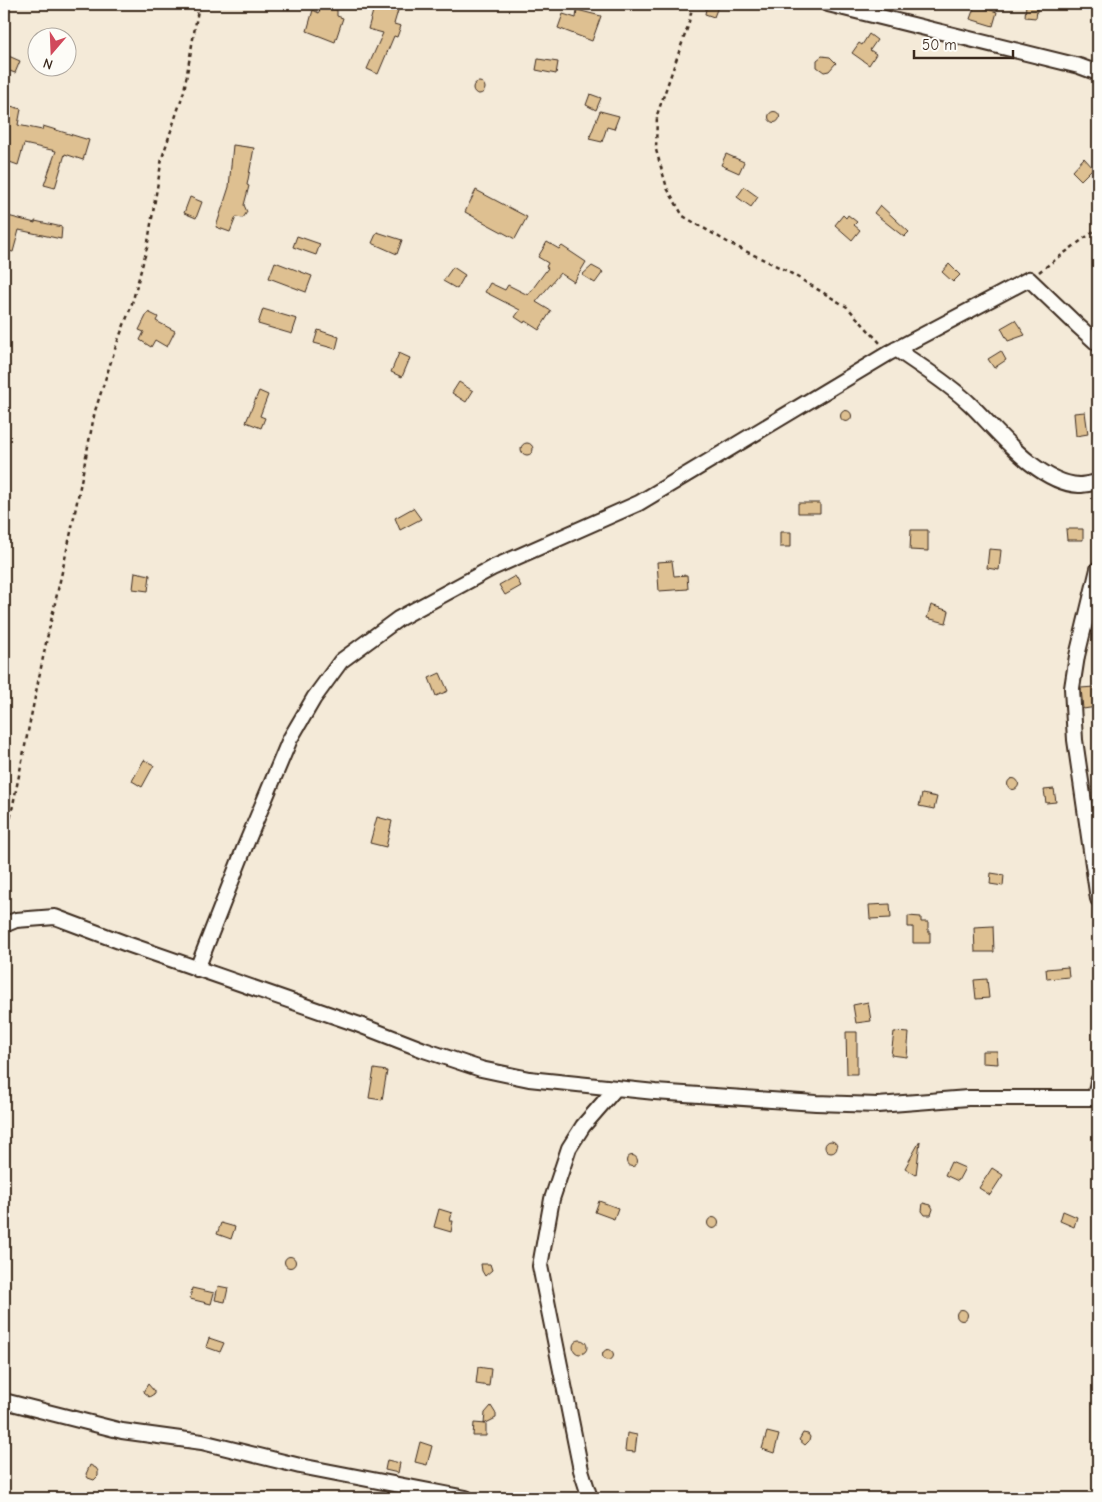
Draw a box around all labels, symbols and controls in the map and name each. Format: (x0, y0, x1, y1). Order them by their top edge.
north arrow (28, 28, 78, 78)
scale bar (914, 28, 1013, 60)
text: 50 m (922, 36, 957, 54)
text: N (41, 54, 55, 73)

